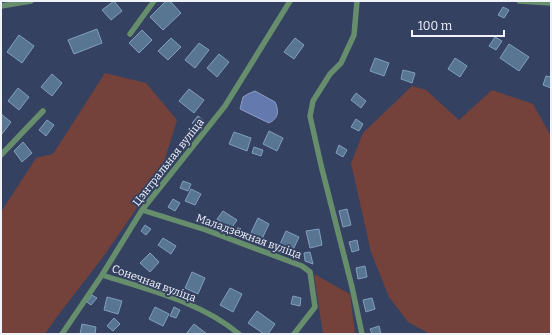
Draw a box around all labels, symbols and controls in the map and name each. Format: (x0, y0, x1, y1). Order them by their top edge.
scale bar (412, 12, 504, 38)
text: 100 m (418, 19, 453, 33)
street label: Цэнтральная вуліца (130, 116, 207, 209)
street label: Маладзёжная вуліца (194, 211, 303, 262)
street label: Сонечная вуліца (110, 262, 198, 305)

